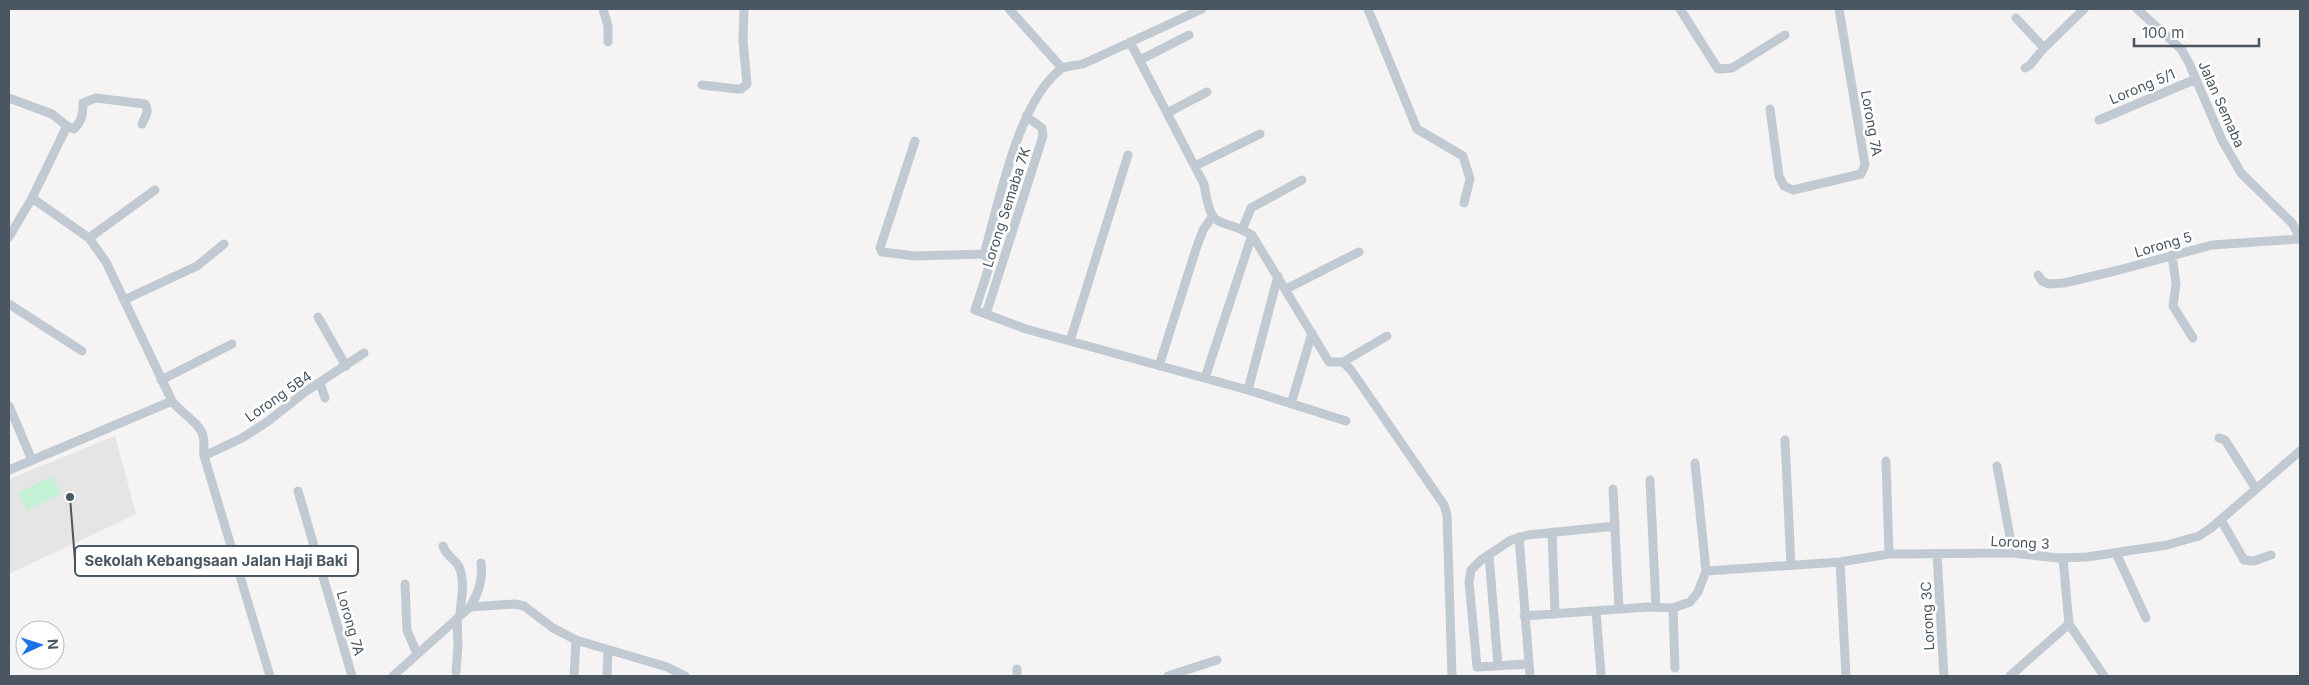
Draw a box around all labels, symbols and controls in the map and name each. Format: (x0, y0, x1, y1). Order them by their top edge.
scale bar (2134, 15, 2259, 47)
text: 100 m (2142, 23, 2184, 42)
street label: Jalan Semaba (2195, 58, 2249, 150)
street label: Lorong 5/1 (2107, 65, 2177, 107)
street label: Lorong 7A (1858, 89, 1886, 158)
street label: Lorong Semaba 7K (979, 144, 1034, 269)
street label: Lorong 5 (2132, 228, 2194, 260)
street label: Lorong 5B4 (241, 367, 315, 425)
street label: Lorong 3 (1990, 532, 2050, 552)
callout: Sekolah Kebangsaan Jalan Haji Baki (75, 546, 358, 576)
text: Sekolah Kebangsaan Jalan Haji Baki (84, 551, 348, 570)
street label: Lorong 3C (1917, 581, 1937, 651)
street label: Lorong 7A (334, 589, 368, 658)
north arrow (15, 620, 65, 670)
text: N (45, 638, 62, 650)

